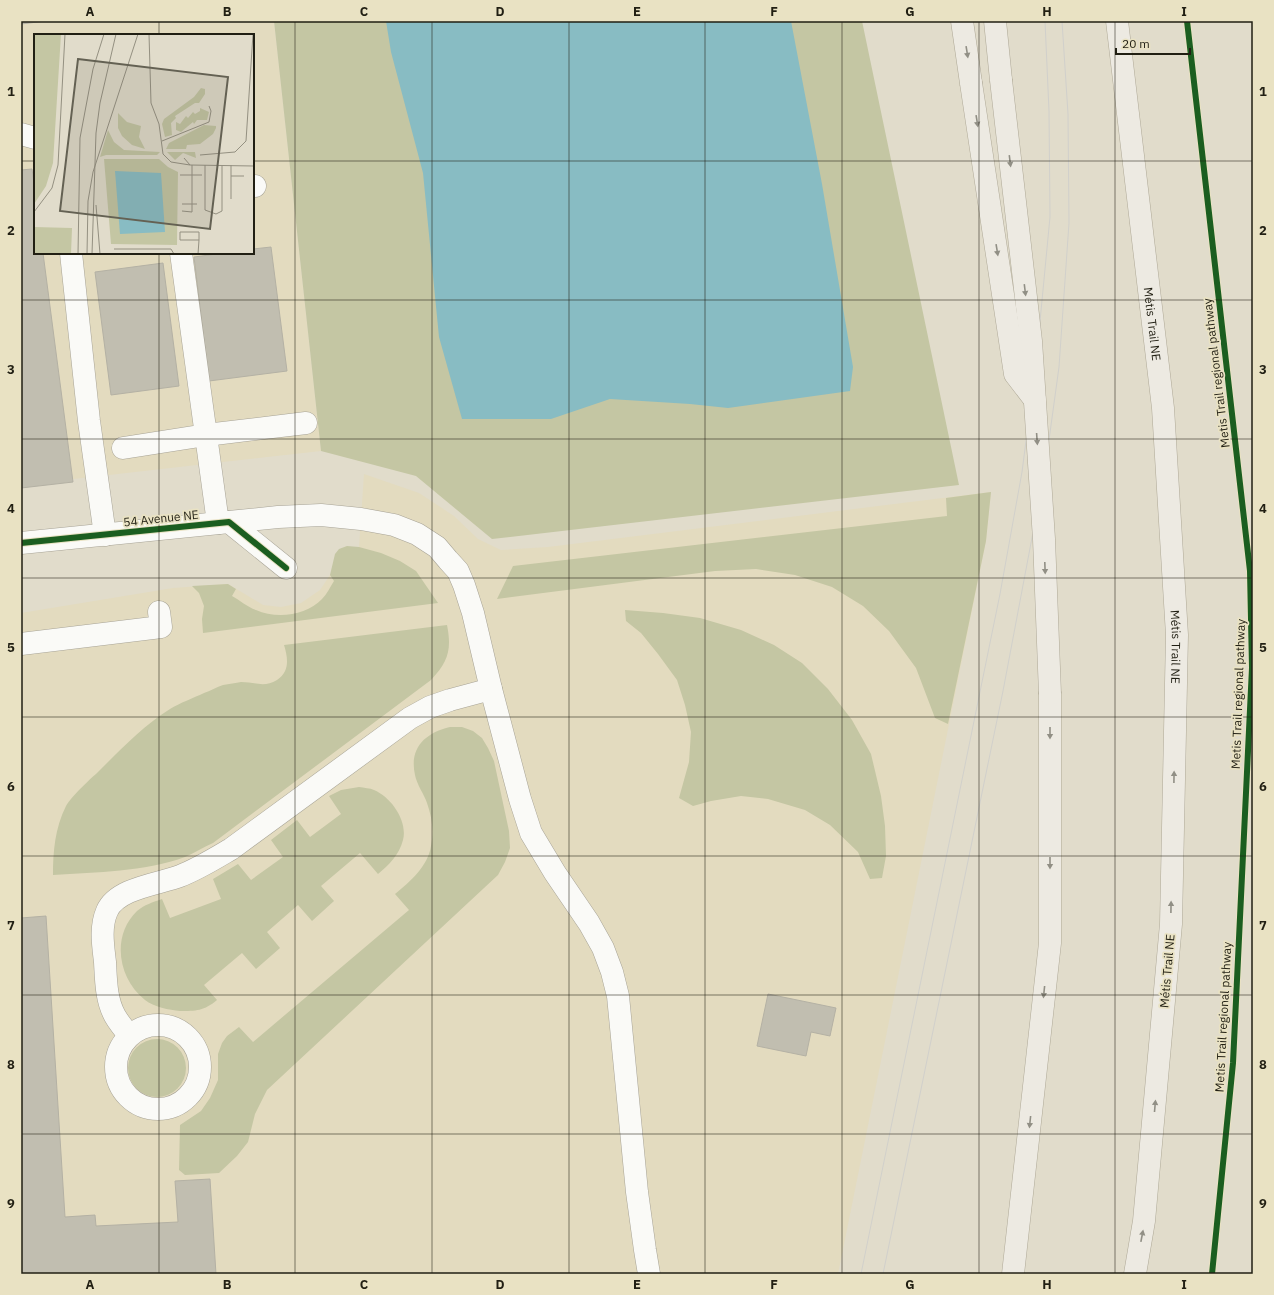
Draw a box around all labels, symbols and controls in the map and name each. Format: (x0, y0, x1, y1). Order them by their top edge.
text: A (86, 3, 95, 20)
text: B (223, 3, 232, 20)
text: C (360, 3, 369, 20)
text: D (495, 3, 505, 20)
text: E (633, 3, 641, 20)
text: F (770, 3, 778, 20)
text: G (905, 3, 915, 20)
text: H (1042, 3, 1052, 20)
text: I (1181, 3, 1187, 20)
scale bar (1116, 30, 1190, 56)
inset map (34, 34, 254, 254)
text: 20 m (1122, 36, 1150, 51)
one-way arrow (964, 46, 970, 58)
text: 1 (7, 83, 15, 100)
text: 1 (1259, 83, 1267, 100)
one-way arrow (974, 115, 980, 128)
one-way arrow (1007, 154, 1013, 167)
text: 2 (7, 222, 15, 239)
text: 2 (1259, 222, 1267, 239)
one-way arrow (994, 244, 1000, 256)
one-way arrow (1022, 284, 1028, 296)
street label: Métis Trail NE (1141, 286, 1165, 361)
street label: Metis Trail regional pathway (1199, 297, 1233, 449)
text: 3 (7, 361, 15, 378)
text: 3 (1259, 361, 1267, 378)
one-way arrow (1034, 433, 1041, 445)
text: 4 (7, 500, 15, 517)
text: 4 (1259, 500, 1267, 517)
street label: 54 Avenue NE (123, 507, 199, 529)
one-way arrow (1042, 562, 1049, 574)
street label: Métis Trail NE (1168, 609, 1185, 684)
street label: Metis Trail regional pathway (1228, 619, 1248, 769)
text: 5 (7, 639, 15, 656)
text: 5 (1259, 639, 1267, 656)
one-way arrow (1047, 727, 1053, 740)
one-way arrow (1171, 770, 1177, 783)
text: 6 (7, 778, 15, 795)
text: 6 (1259, 778, 1267, 795)
one-way arrow (1047, 857, 1053, 870)
one-way arrow (1168, 900, 1174, 913)
text: 7 (7, 917, 15, 934)
text: 7 (1259, 917, 1267, 934)
street label: Métis Trail NE (1156, 934, 1178, 1008)
street label: Metis Trail regional pathway (1212, 941, 1234, 1093)
one-way arrow (1041, 986, 1047, 998)
text: 8 (7, 1056, 15, 1073)
text: 8 (1259, 1056, 1267, 1073)
one-way arrow (1151, 1100, 1158, 1112)
one-way arrow (1027, 1115, 1033, 1128)
text: 9 (7, 1195, 15, 1212)
text: 9 (1259, 1195, 1267, 1212)
one-way arrow (1139, 1230, 1145, 1242)
text: A (86, 1276, 95, 1293)
text: B (223, 1276, 232, 1293)
text: C (360, 1276, 369, 1293)
text: D (495, 1276, 505, 1293)
text: E (633, 1276, 641, 1293)
text: F (770, 1276, 778, 1293)
text: G (905, 1276, 915, 1293)
text: H (1042, 1276, 1052, 1293)
text: I (1181, 1276, 1187, 1293)

